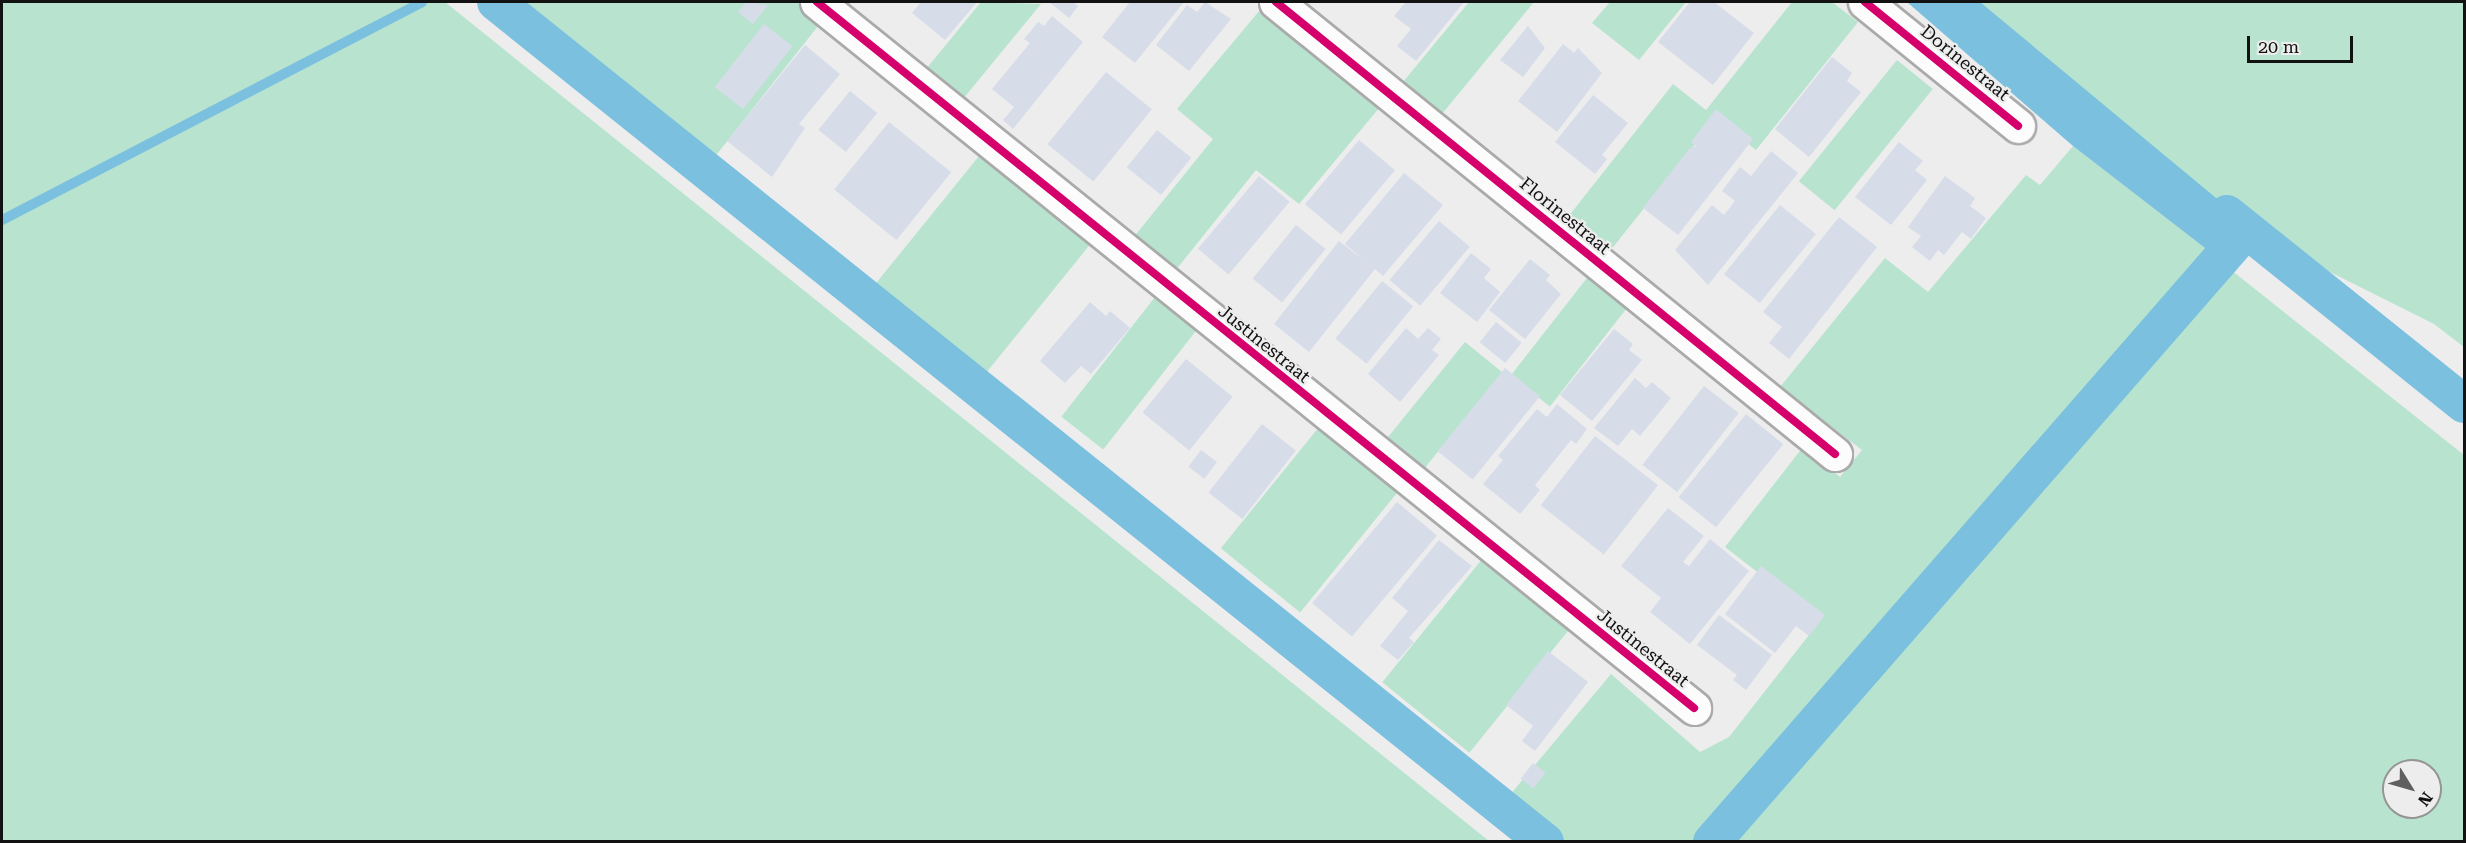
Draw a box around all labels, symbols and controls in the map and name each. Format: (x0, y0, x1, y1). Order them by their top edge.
street label: Dorinestraat (1916, 21, 2014, 105)
scale bar (2250, 24, 2356, 62)
text: 20 m (2258, 36, 2299, 57)
street label: Florinestraat (1515, 173, 1615, 259)
street label: Justinestraat (1214, 300, 1314, 388)
street label: Justinestraat (1593, 604, 1693, 692)
north arrow (2382, 759, 2442, 819)
text: N (2414, 788, 2436, 810)

